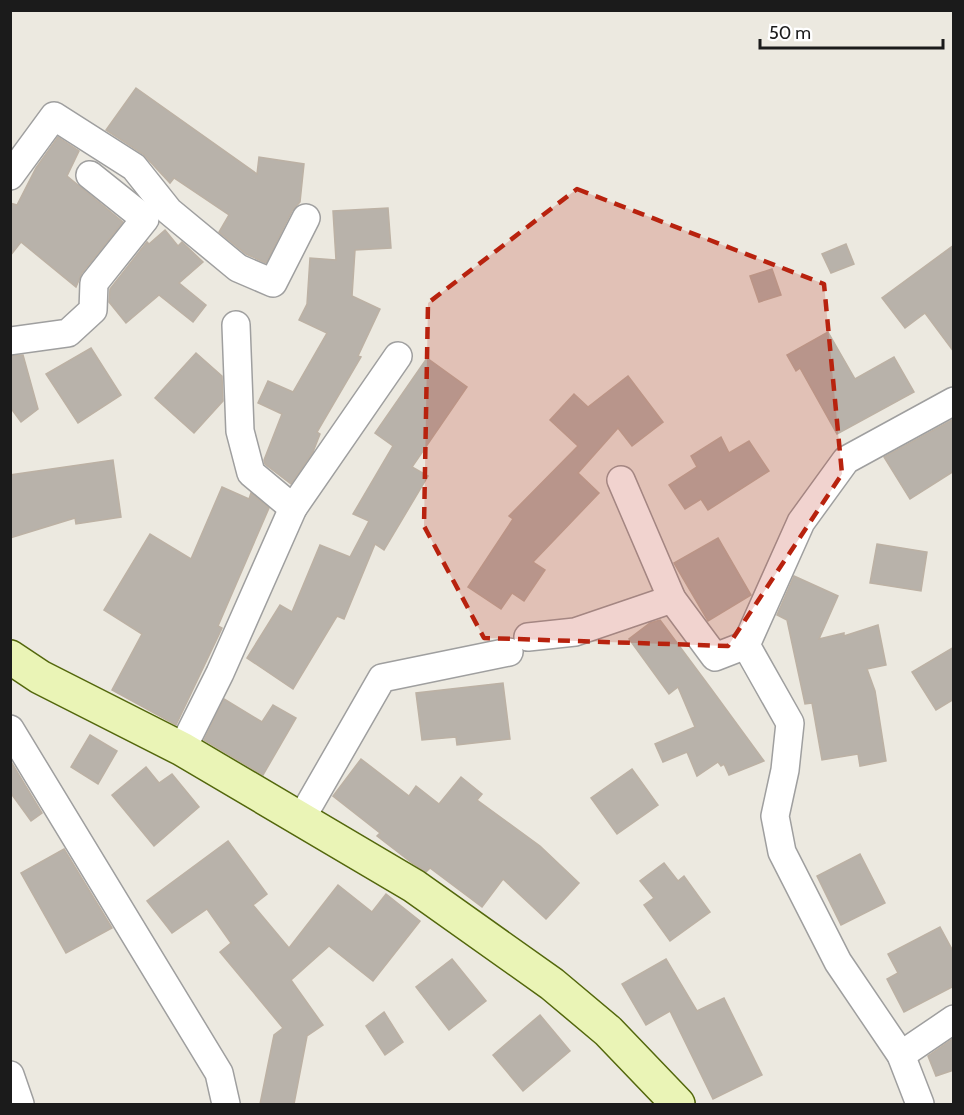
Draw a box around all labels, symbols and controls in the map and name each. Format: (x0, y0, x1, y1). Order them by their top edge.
scale bar (760, 12, 943, 50)
text: 50 m (769, 22, 811, 44)

